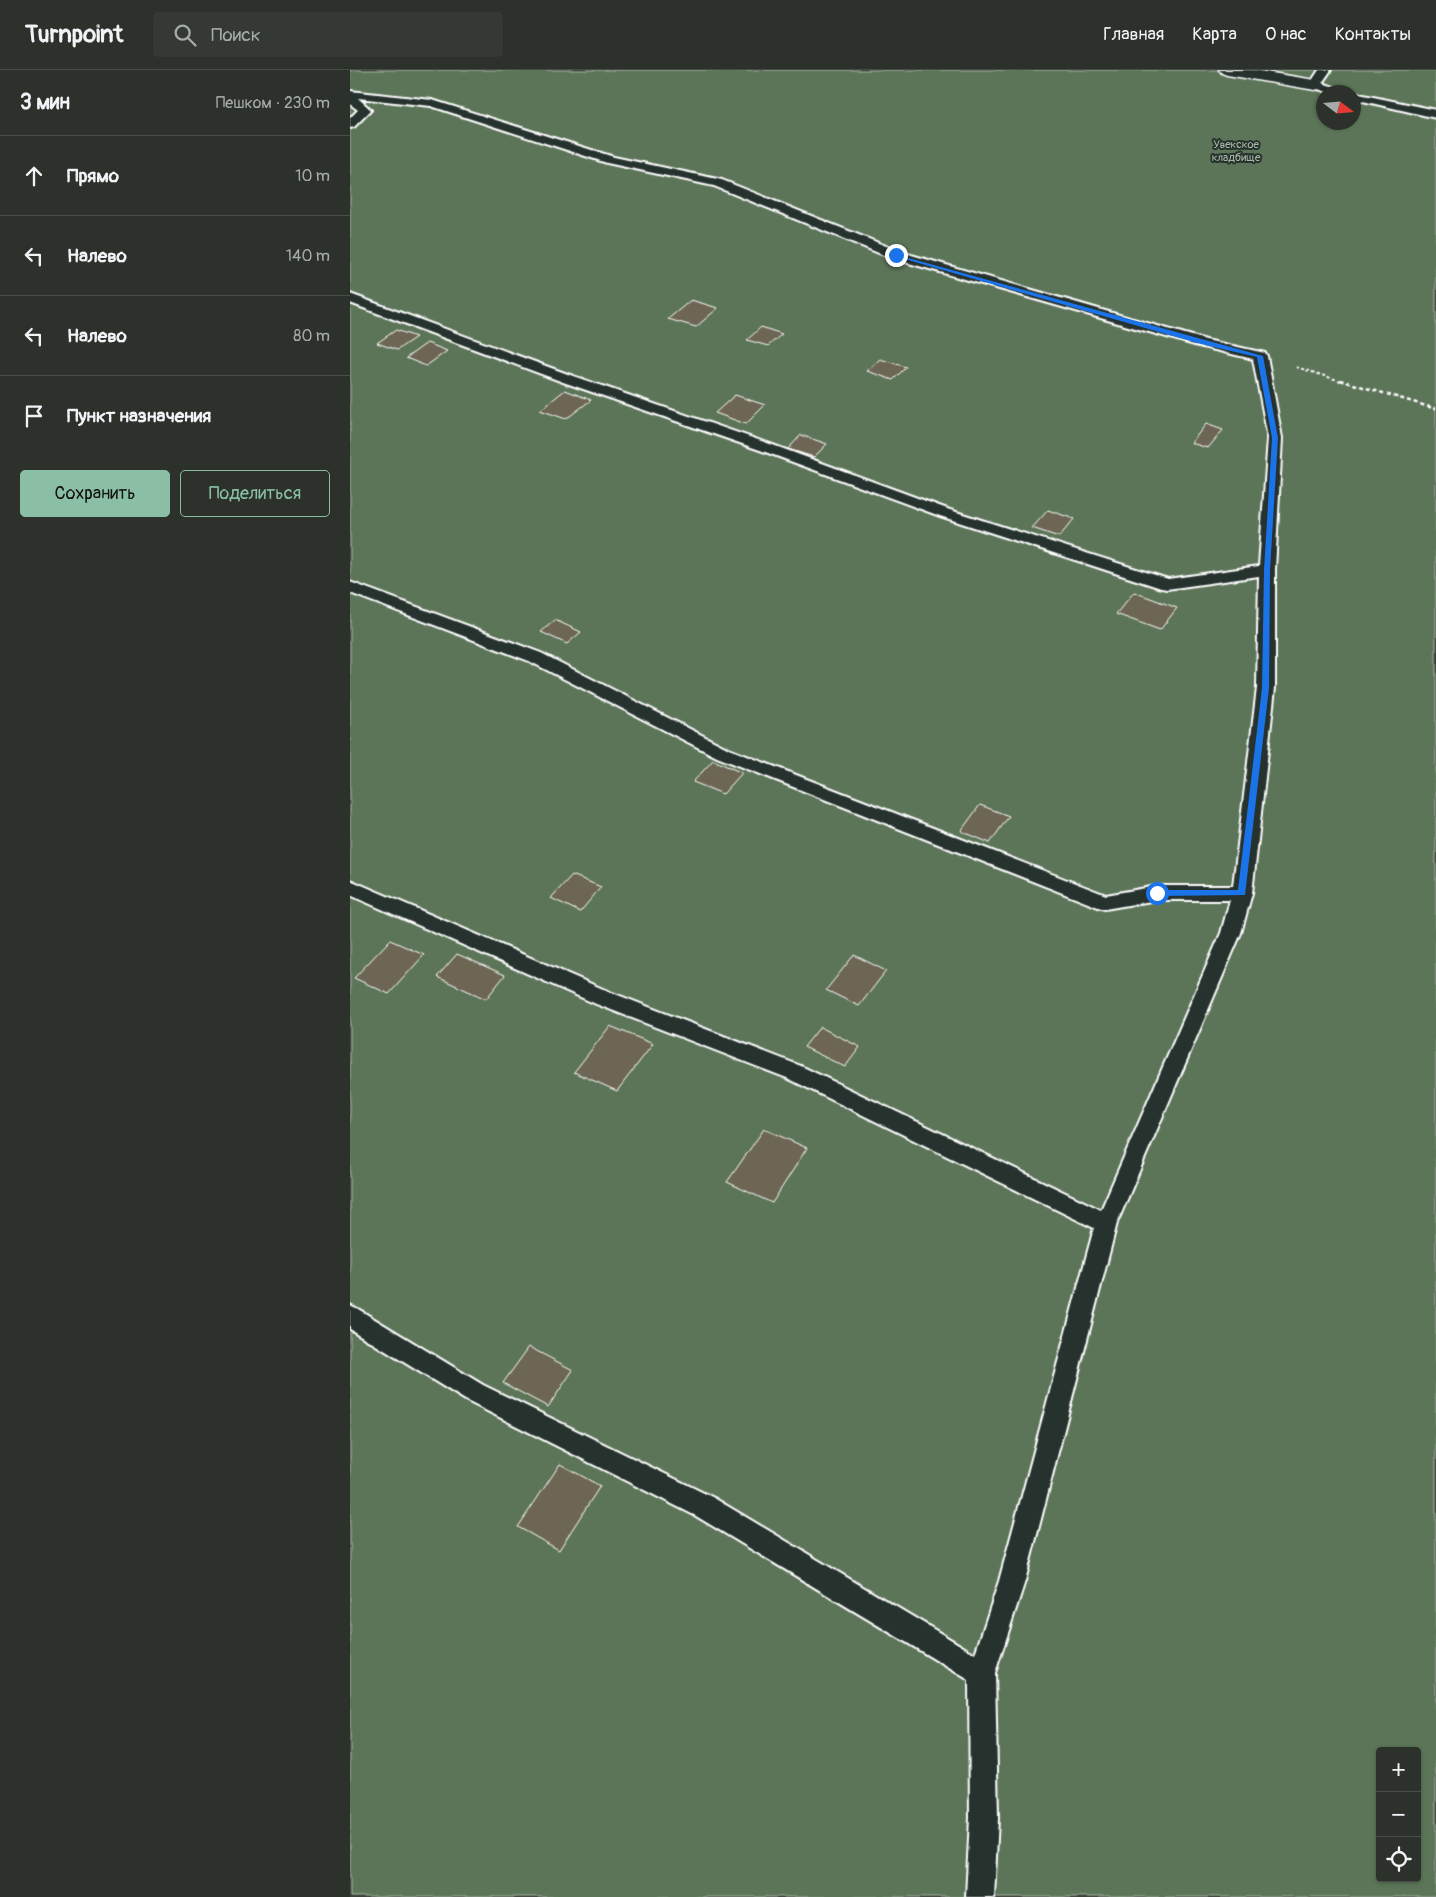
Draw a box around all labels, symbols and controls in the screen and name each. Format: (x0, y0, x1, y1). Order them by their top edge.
search box (153, 12, 503, 57)
text: Turnpoint (25, 20, 123, 49)
icon: search (171, 21, 199, 49)
text: Поиск (211, 23, 261, 47)
text: Главная (1103, 23, 1164, 46)
text: Карта (1192, 23, 1237, 46)
text: О нас (1265, 23, 1307, 46)
text: Контакты (1335, 23, 1411, 46)
north arrow (1316, 85, 1361, 130)
text: 3 мин (20, 89, 70, 116)
text: Пешком · 230 m (216, 93, 330, 113)
park label: Увекское кладбище (1212, 138, 1261, 164)
icon: ahead (20, 162, 48, 190)
text: Прямо (67, 164, 119, 188)
text: 10 m (295, 166, 330, 186)
icon: left (20, 242, 48, 270)
text: Налево (67, 244, 127, 268)
route end (885, 244, 908, 267)
text: 140 m (286, 246, 330, 266)
icon: left (20, 322, 48, 350)
text: Налево (67, 324, 127, 348)
text: 80 m (293, 326, 330, 346)
icon: arrive (20, 402, 48, 430)
text: Пункт назначения (67, 404, 211, 428)
button: Сохранить (20, 470, 170, 517)
button: Поделиться (180, 470, 330, 517)
route start (1146, 882, 1169, 905)
map controls (1376, 1747, 1421, 1882)
button: + (1376, 1747, 1421, 1792)
button: − (1376, 1792, 1421, 1837)
button: locate (1376, 1837, 1421, 1882)

